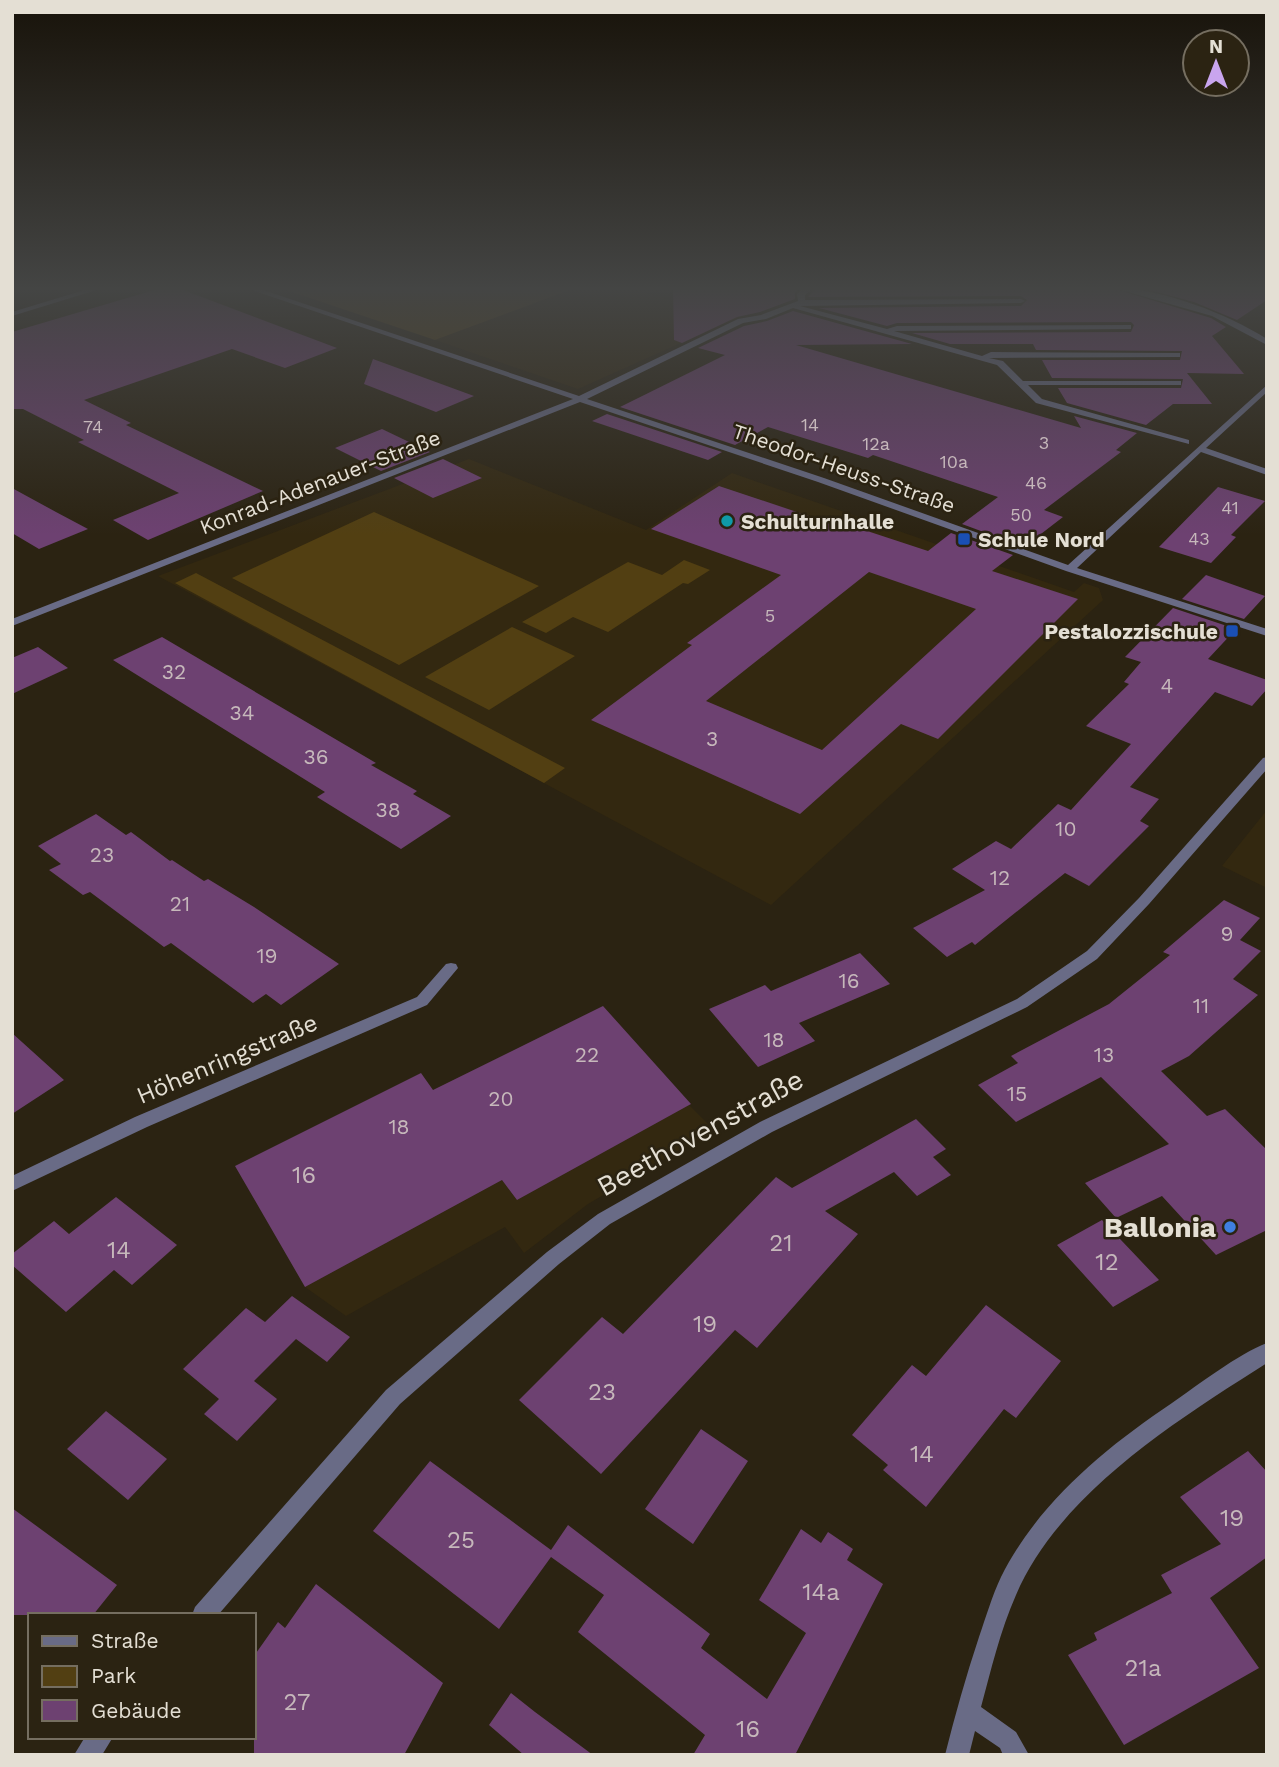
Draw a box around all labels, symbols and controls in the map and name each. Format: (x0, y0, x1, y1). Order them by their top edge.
north arrow (1181, 28, 1251, 98)
text: N (1209, 35, 1223, 58)
house number: 14 (801, 414, 819, 435)
house number: 74 (83, 416, 103, 437)
street label: Theodor-Heuss-Straße (729, 418, 959, 518)
street label: Konrad-Adenauer-Straße (196, 425, 444, 539)
house number: 3 (1039, 432, 1049, 453)
house number: 12a (862, 433, 890, 454)
house number: 10a (940, 451, 968, 472)
house number: 46 (1025, 472, 1047, 493)
house number: 41 (1221, 497, 1239, 518)
house number: 50 (1010, 504, 1032, 525)
place label: Schulturnhalle (741, 509, 894, 534)
marker: Schulturnhalle (719, 513, 735, 529)
place label: Schule Nord (978, 527, 1105, 552)
house number: 43 (1188, 528, 1210, 549)
marker: Schule Nord (956, 531, 972, 547)
house number: 5 (765, 605, 775, 626)
place label: Pestalozzischule (1044, 619, 1218, 644)
marker: Pestalozzischule (1224, 623, 1240, 639)
house number: 32 (162, 659, 186, 684)
house number: 4 (1161, 673, 1173, 698)
house number: 34 (229, 700, 255, 725)
house number: 3 (706, 726, 718, 751)
house number: 36 (303, 744, 329, 769)
house number: 38 (375, 797, 401, 822)
house number: 10 (1055, 816, 1077, 841)
house number: 23 (90, 842, 114, 867)
house number: 12 (990, 865, 1010, 890)
house number: 21 (170, 891, 190, 916)
house number: 9 (1221, 921, 1233, 946)
house number: 19 (256, 943, 278, 968)
house number: 16 (839, 968, 859, 993)
house number: 11 (1193, 993, 1209, 1018)
street label: Höhenringstraße (132, 1008, 322, 1110)
house number: 18 (763, 1027, 785, 1052)
house number: 22 (575, 1042, 599, 1067)
house number: 13 (1094, 1042, 1114, 1067)
street label: Beethovenstraße (591, 1063, 809, 1203)
house number: 15 (1007, 1081, 1027, 1106)
house number: 20 (488, 1086, 514, 1111)
house number: 18 (388, 1114, 410, 1139)
house number: 16 (292, 1161, 316, 1189)
place label: Ballonia (1104, 1211, 1217, 1244)
marker: Ballonia (1222, 1219, 1238, 1235)
house number: 21 (769, 1229, 793, 1257)
house number: 14 (107, 1236, 131, 1264)
house number: 12 (1095, 1248, 1119, 1276)
house number: 19 (693, 1310, 717, 1338)
house number: 23 (588, 1378, 616, 1406)
house number: 14 (910, 1440, 934, 1468)
house number: 19 (1220, 1504, 1244, 1532)
house number: 25 (447, 1526, 475, 1554)
house number: 14a (802, 1578, 840, 1606)
legend (28, 1613, 256, 1739)
text: Straße (91, 1628, 159, 1653)
house number: 21a (1125, 1654, 1161, 1682)
text: Park (91, 1663, 136, 1688)
house number: 27 (284, 1688, 310, 1716)
text: Gebäude (91, 1698, 182, 1723)
house number: 16 (736, 1715, 760, 1743)

